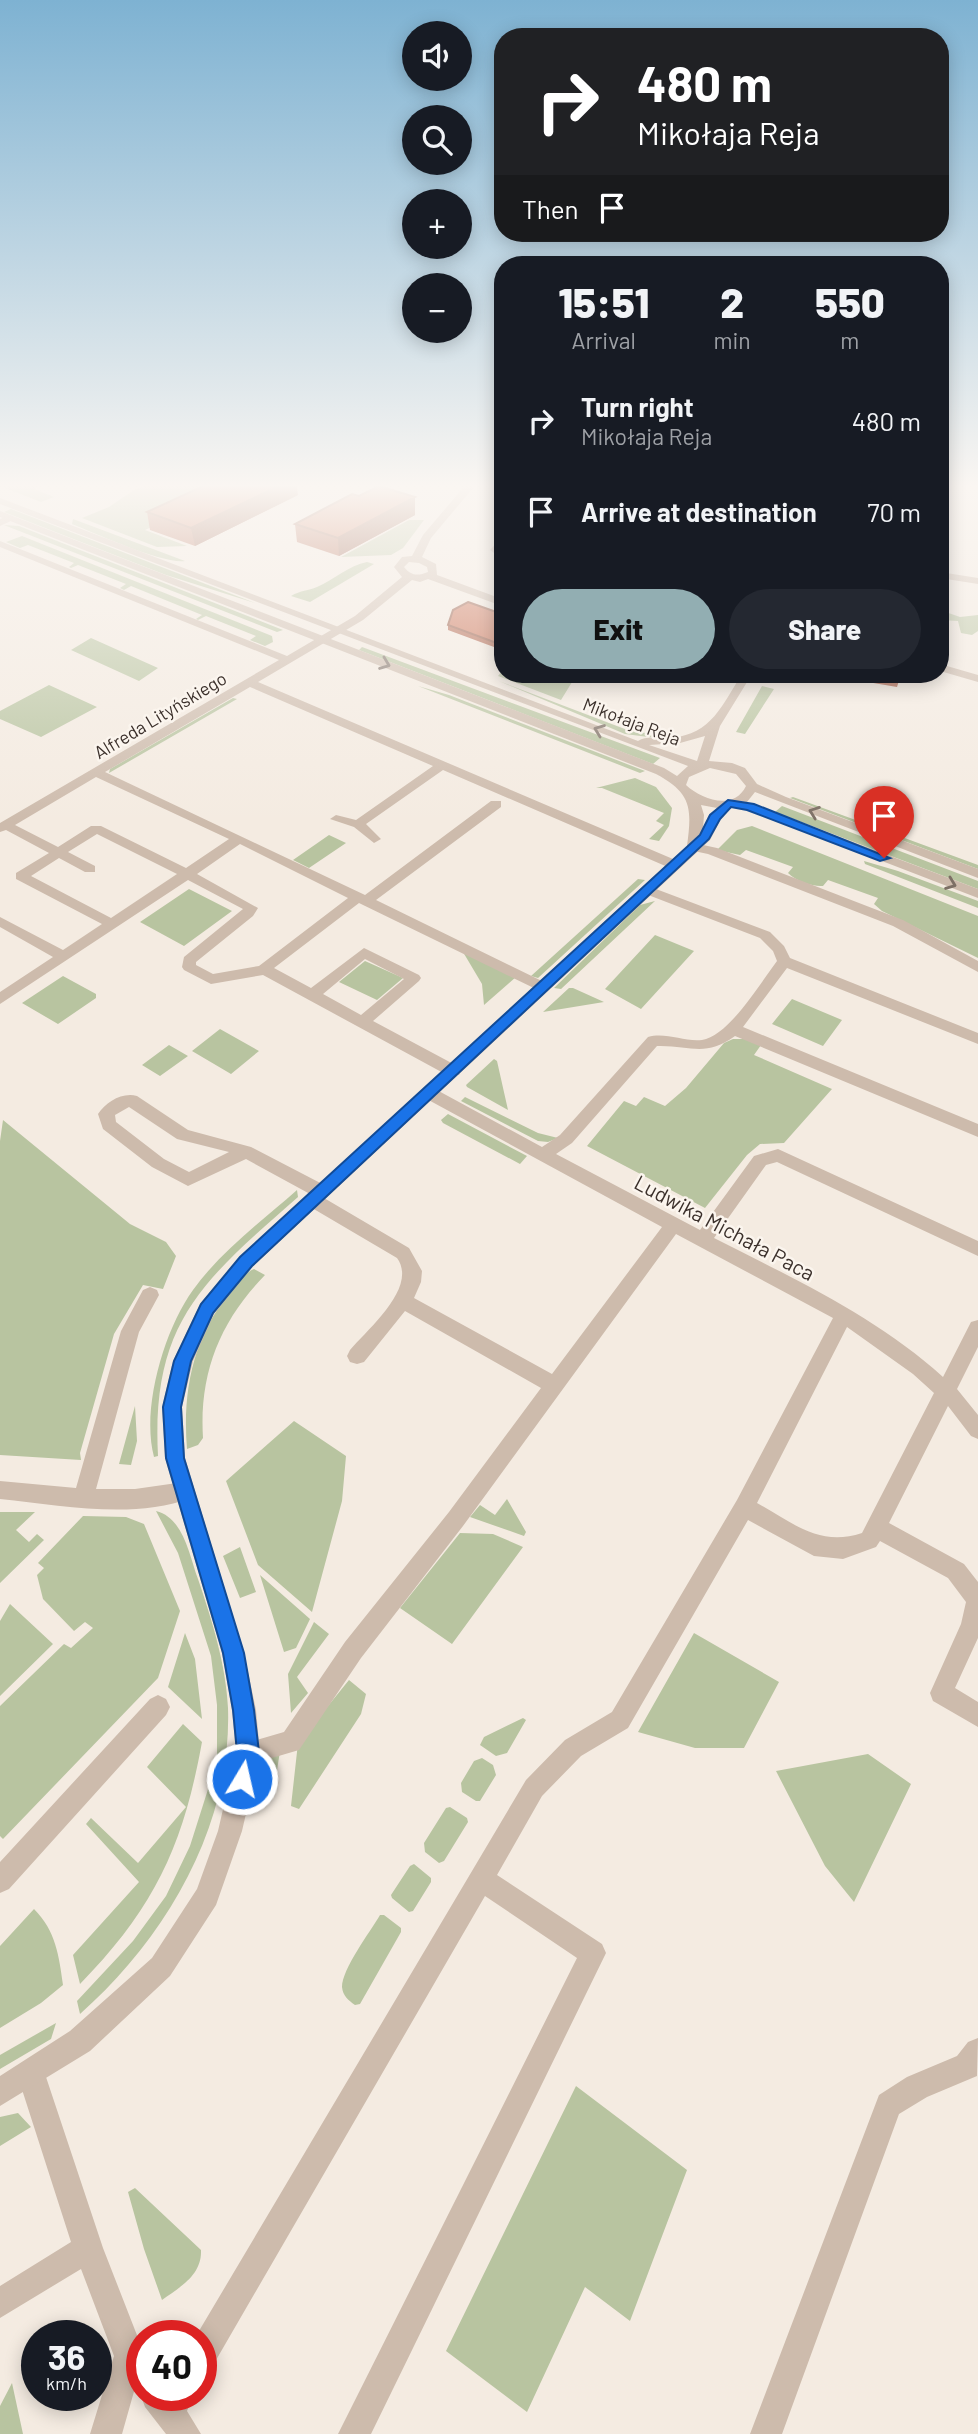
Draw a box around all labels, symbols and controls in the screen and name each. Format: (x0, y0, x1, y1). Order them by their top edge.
map controls (402, 21, 472, 343)
button: sound (402, 21, 472, 91)
text: 480 m (637, 53, 772, 112)
icon: right (522, 56, 613, 147)
button: search (402, 105, 472, 175)
text: Mikołaja Reja (637, 113, 820, 151)
button: + (402, 189, 472, 259)
icon: arrive (593, 189, 631, 227)
text: Then (522, 193, 579, 224)
button: − (402, 273, 472, 343)
text: 15:51 (558, 276, 649, 326)
text: 2 (720, 276, 744, 326)
text: 550 (815, 276, 885, 326)
text: Arrival (572, 326, 636, 354)
text: min (713, 326, 751, 354)
text: m (840, 326, 859, 354)
text: Turn right (581, 391, 694, 422)
icon: right (522, 402, 560, 440)
text: 480 m (852, 405, 921, 436)
text: Mikołaja Reja (581, 422, 712, 450)
icon: arrive (522, 493, 560, 531)
text: Arrive at destination (581, 496, 817, 527)
text: 70 m (867, 496, 921, 527)
button: Exit (522, 589, 715, 669)
button: Share (729, 589, 921, 669)
one-way arrow (378, 656, 390, 670)
street label: Alfreda Lityńskiego (90, 667, 230, 763)
street label: Mikołaja Reja (580, 692, 684, 750)
one-way arrow (594, 724, 606, 738)
pin (854, 786, 914, 858)
icon: arrive (865, 797, 903, 835)
one-way arrow (808, 807, 820, 821)
one-way arrow (944, 875, 956, 889)
street label: Ludwika Michała Paca (631, 1169, 819, 1285)
position arrow (205, 1742, 279, 1816)
speed limit sign: 40 (126, 2320, 217, 2411)
text: 36 (48, 2335, 85, 2377)
text: km/h (46, 2372, 87, 2394)

